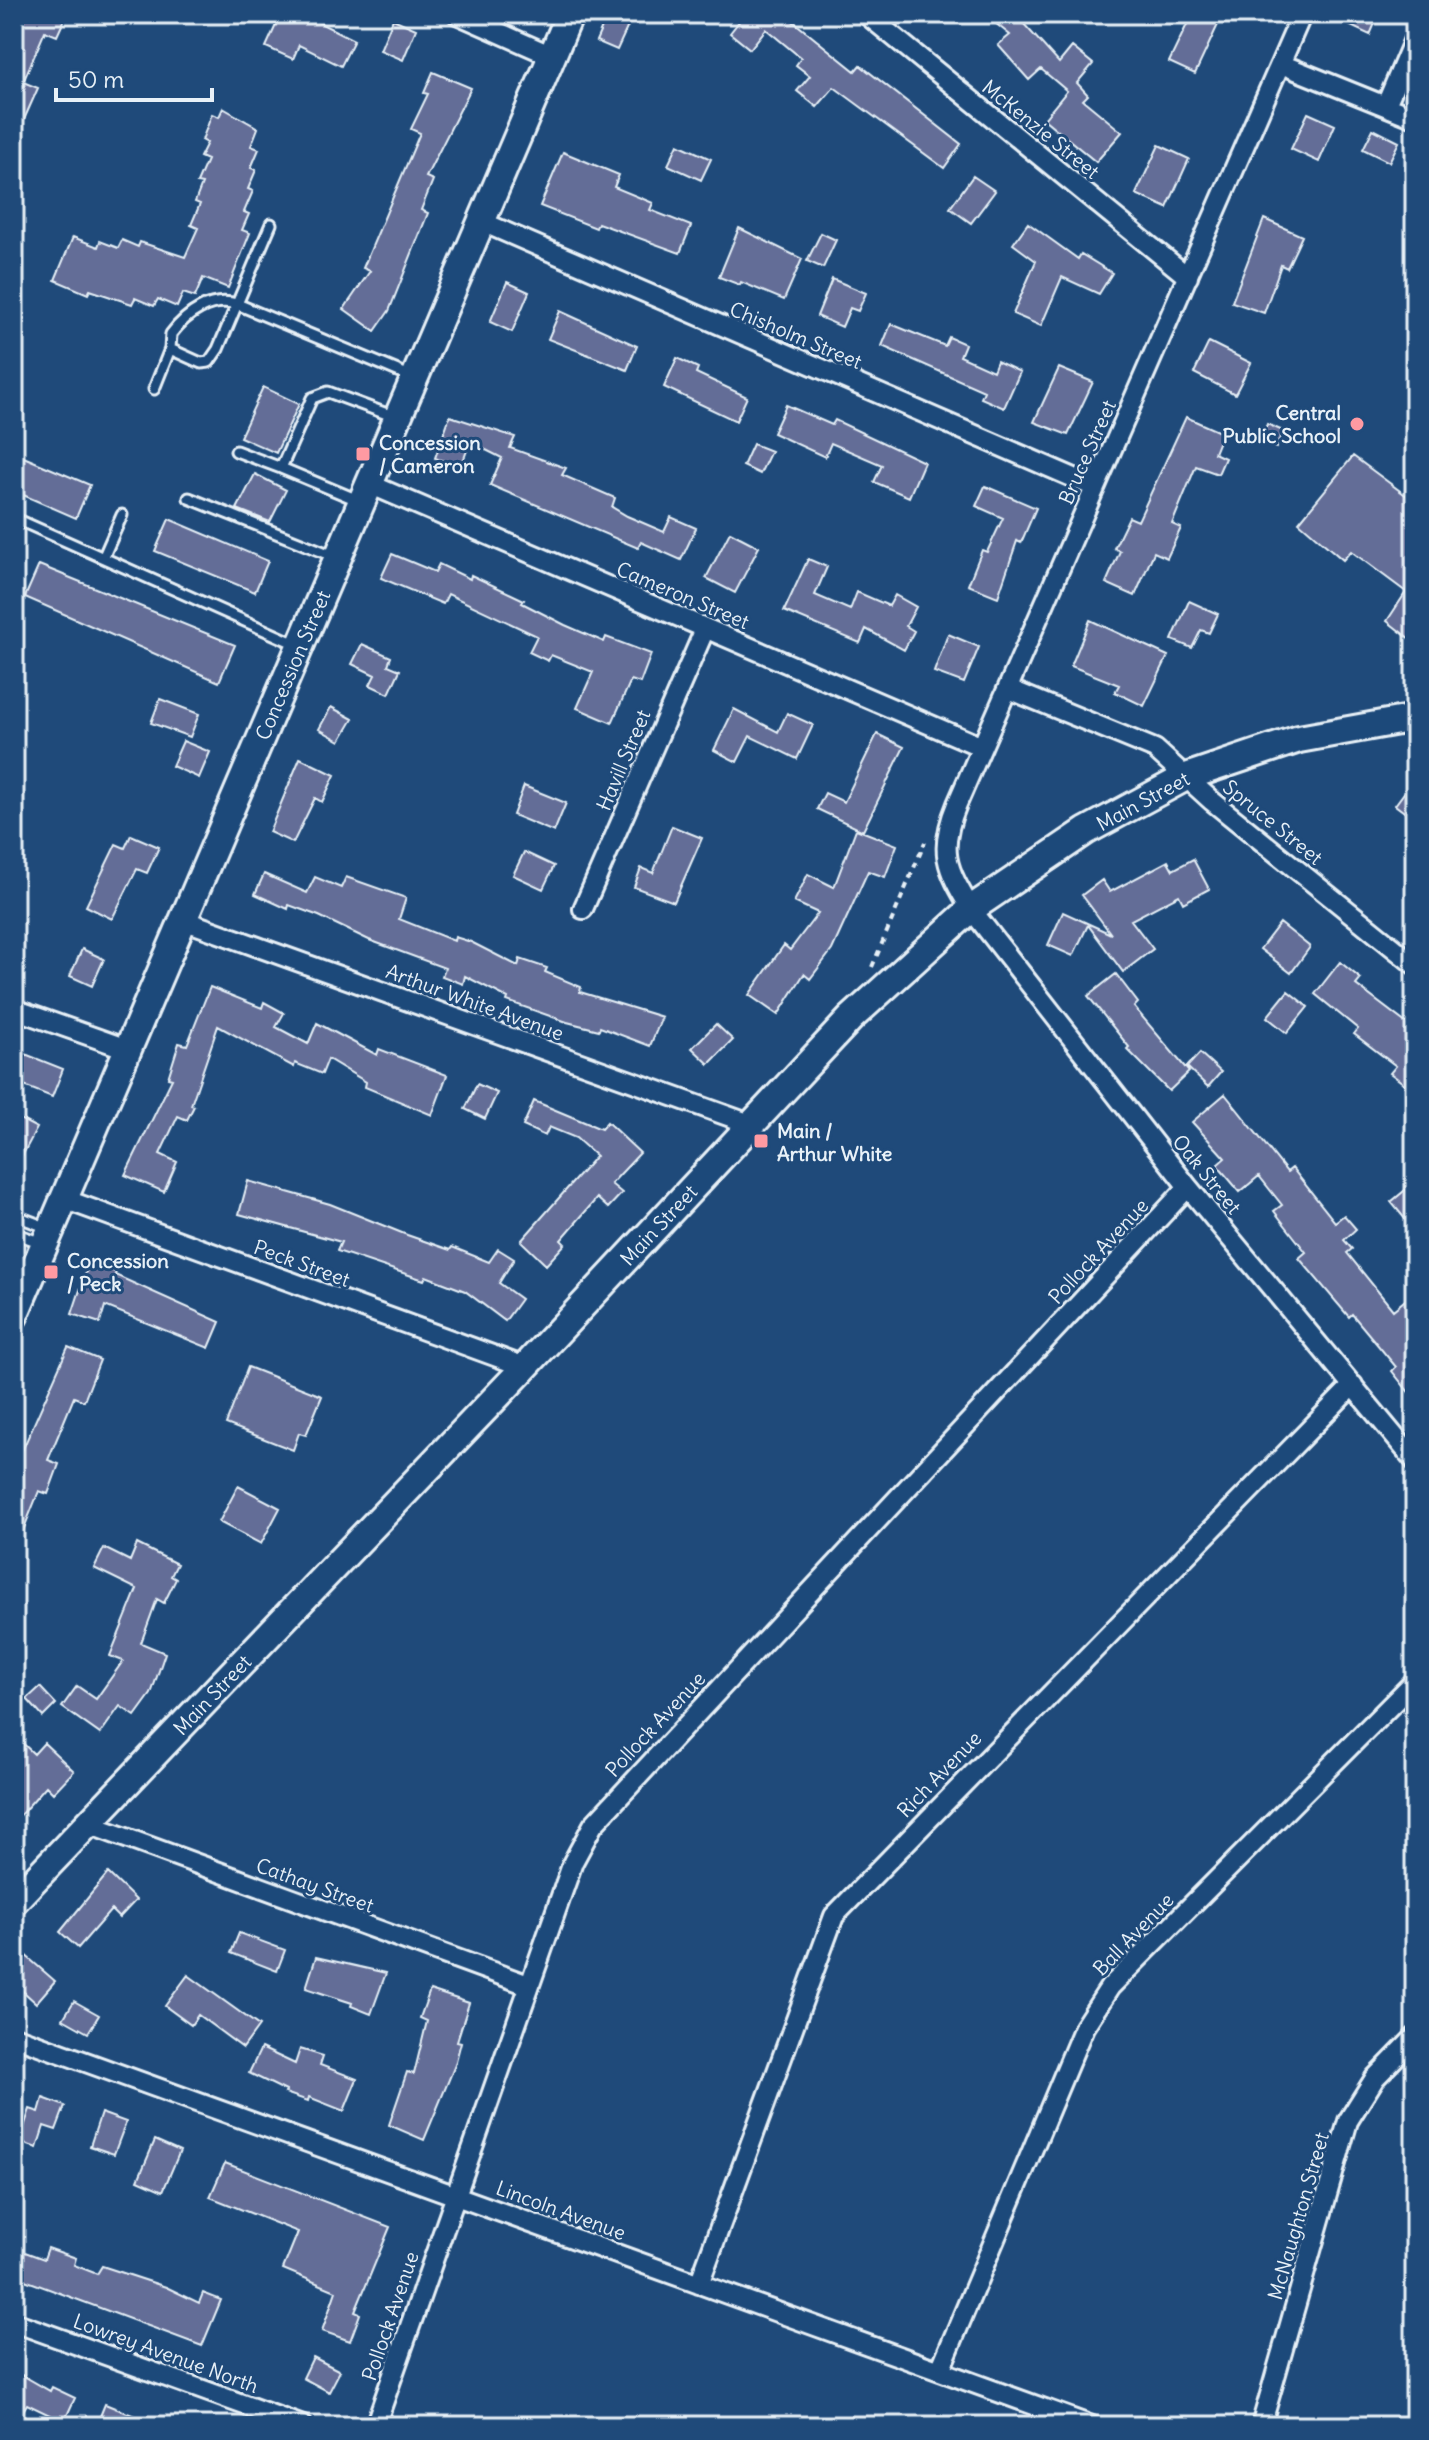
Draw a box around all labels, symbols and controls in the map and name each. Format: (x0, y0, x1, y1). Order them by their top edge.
scale bar (56, 52, 212, 102)
text: 50 m (68, 64, 124, 94)
street label: McKenzie Street (977, 74, 1105, 184)
street label: Chisholm Street (726, 296, 866, 374)
street label: Bruce Street (1053, 396, 1121, 508)
place label: Central Public School (1223, 400, 1341, 448)
marker: Central Public School (1348, 415, 1366, 433)
place label: Concession / Cameron (379, 430, 481, 478)
marker: Concession / Cameron (354, 445, 372, 463)
street label: Cameron Street (613, 556, 753, 634)
street label: Concession Street (249, 586, 335, 743)
street label: Havill Street (591, 706, 656, 814)
street label: Main Street (1092, 765, 1193, 836)
street label: Spruce Street (1218, 774, 1328, 870)
street label: Arthur White Avenue (383, 958, 567, 1046)
place label: Main / Arthur White (777, 1118, 892, 1166)
street label: Oak Street (1167, 1129, 1247, 1219)
marker: Main / Arthur White (752, 1132, 770, 1150)
street label: Main Street (614, 1179, 702, 1270)
street label: Pollock Avenue (1043, 1193, 1153, 1309)
street label: Peck Street (250, 1234, 354, 1292)
place label: Concession / Peck (67, 1248, 169, 1296)
marker: Concession / Peck (42, 1263, 60, 1281)
street label: Main Street (168, 1649, 256, 1740)
street label: Pollock Avenue (600, 1666, 710, 1782)
street label: Rich Avenue (892, 1725, 986, 1823)
street label: Cathay Street (253, 1852, 378, 1918)
street label: Ball Avenue (1087, 1887, 1179, 1981)
street label: McNaughton Street (1262, 2129, 1334, 2303)
street label: Lincoln Avenue (493, 2175, 629, 2245)
street label: Pollock Avenue (356, 2248, 424, 2384)
street label: Lowrey Avenue North (70, 2308, 262, 2398)

